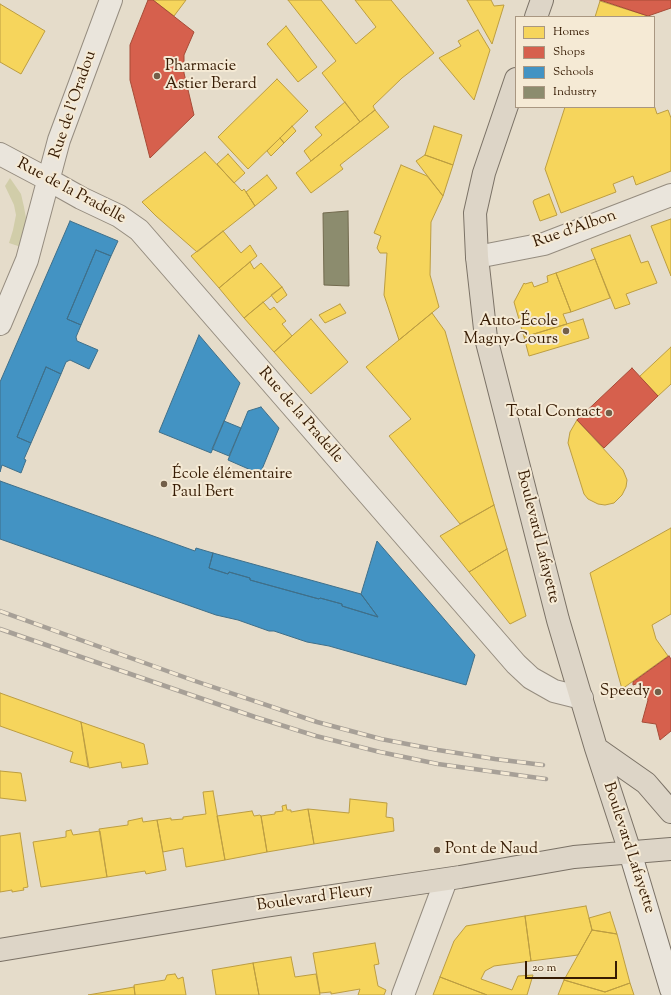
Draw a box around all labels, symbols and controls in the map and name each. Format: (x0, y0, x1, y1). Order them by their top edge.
legend (515, 16, 655, 108)
text: Homes (553, 23, 589, 41)
text: Shops (553, 43, 585, 61)
street label: Rue de l'Oradou (47, 48, 101, 162)
place label: Pharmacie Astier Berard (165, 57, 257, 95)
text: Schools (553, 63, 594, 81)
marker: Pharmacie Astier Berard (152, 71, 162, 81)
text: Industry (553, 83, 597, 101)
street label: Rue de la Pradelle (13, 155, 129, 229)
street label: Rue d'Albon (531, 207, 619, 253)
place label: Auto-École Magny-Cours (464, 312, 558, 350)
marker: Auto-École Magny-Cours (561, 326, 571, 336)
street label: Rue de la Pradelle (253, 364, 347, 468)
place label: Total Contact (506, 403, 601, 423)
marker: Total Contact (604, 408, 614, 418)
place label: École élémentaire Paul Bert (172, 465, 292, 503)
street label: Boulevard Lafayette (511, 468, 563, 606)
marker: École élémentaire Paul Bert (159, 479, 169, 489)
place label: Speedy (600, 682, 650, 702)
marker: Speedy (653, 687, 663, 697)
street label: Boulevard Lafayette (598, 780, 658, 916)
place label: Pont de Naud (445, 840, 538, 860)
marker: Pont de Naud (432, 845, 442, 855)
street label: Boulevard Fleury (256, 881, 374, 917)
scale bar (527, 953, 619, 979)
text: 20 m (532, 959, 556, 977)

